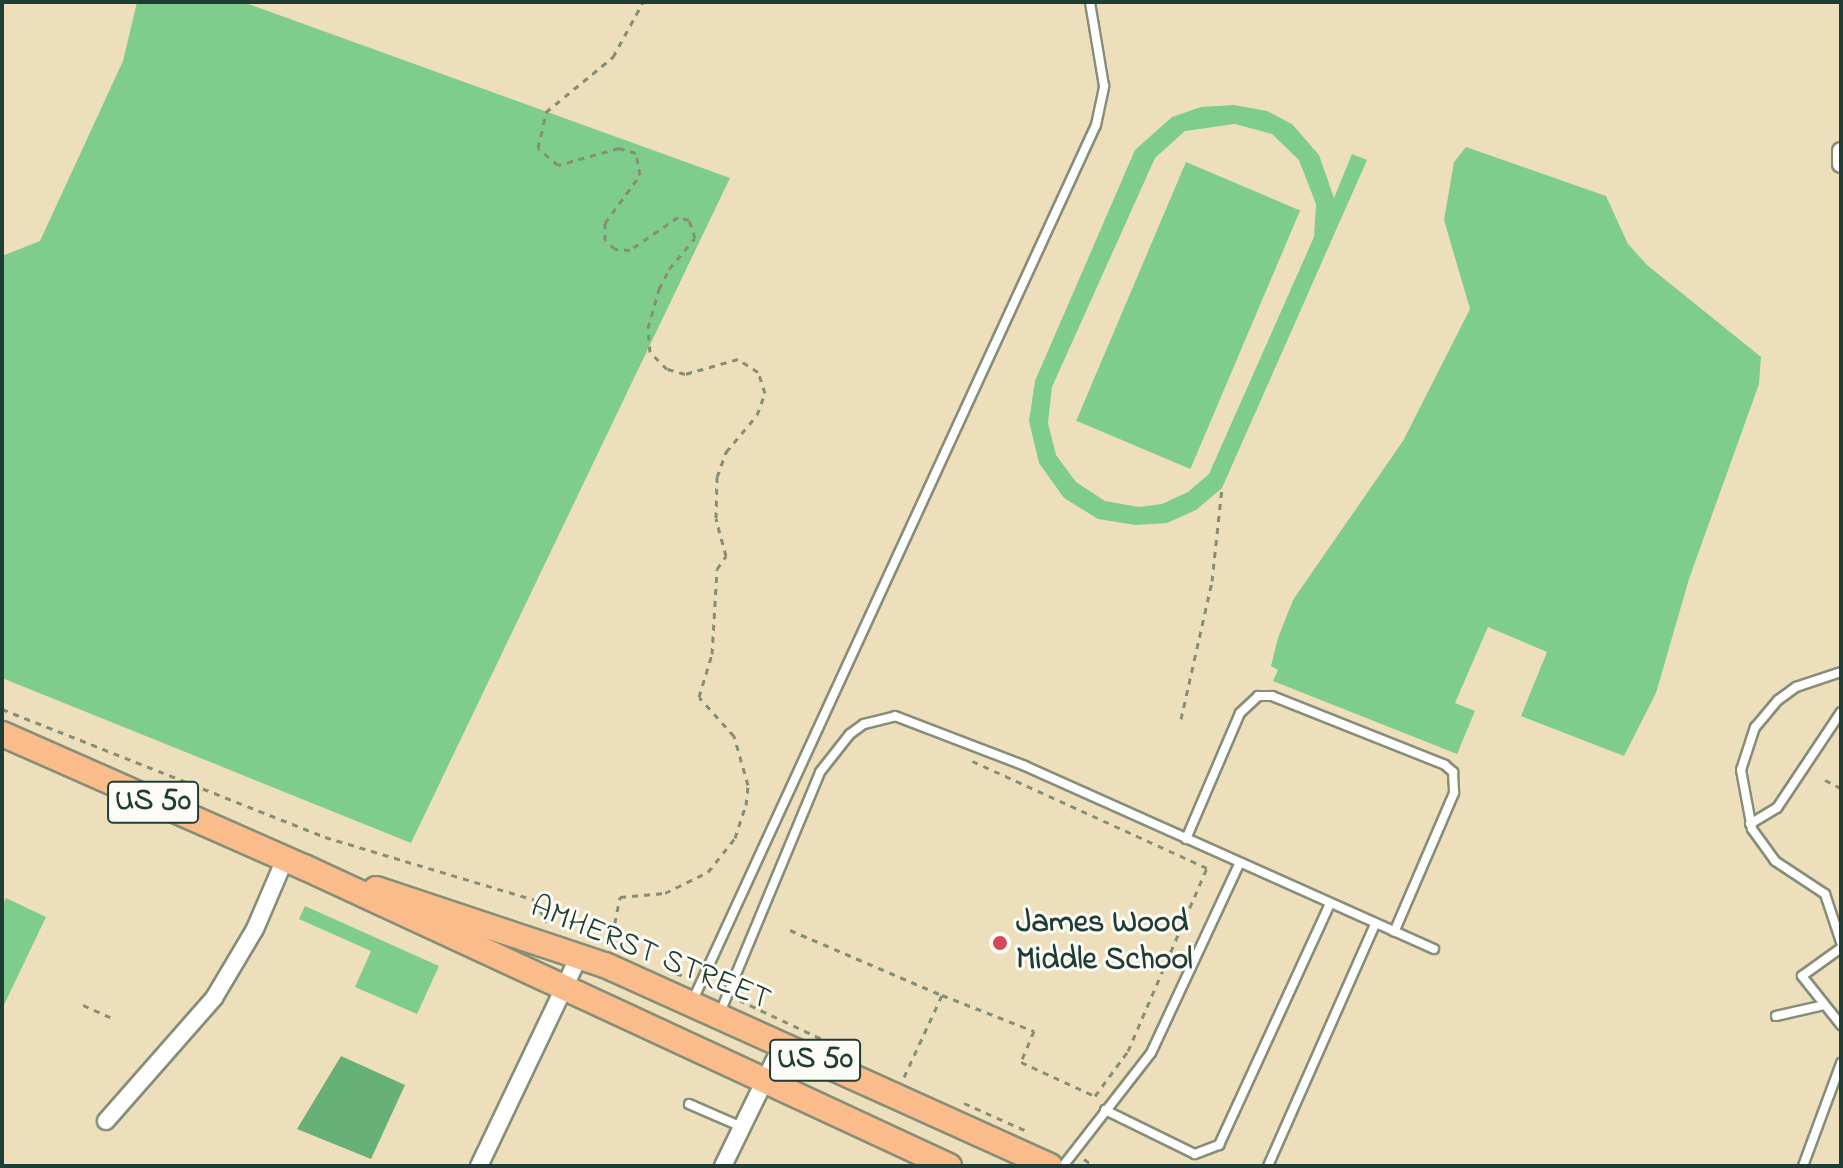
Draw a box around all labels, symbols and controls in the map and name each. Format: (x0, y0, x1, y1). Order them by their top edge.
road number: US 50 (107, 776, 199, 828)
street label: AMHERST STREET (524, 889, 776, 1021)
place label: James Wood Middle School (1016, 906, 1193, 981)
marker: James Wood Middle School (991, 934, 1009, 952)
road number: US 50 (769, 1034, 861, 1086)

